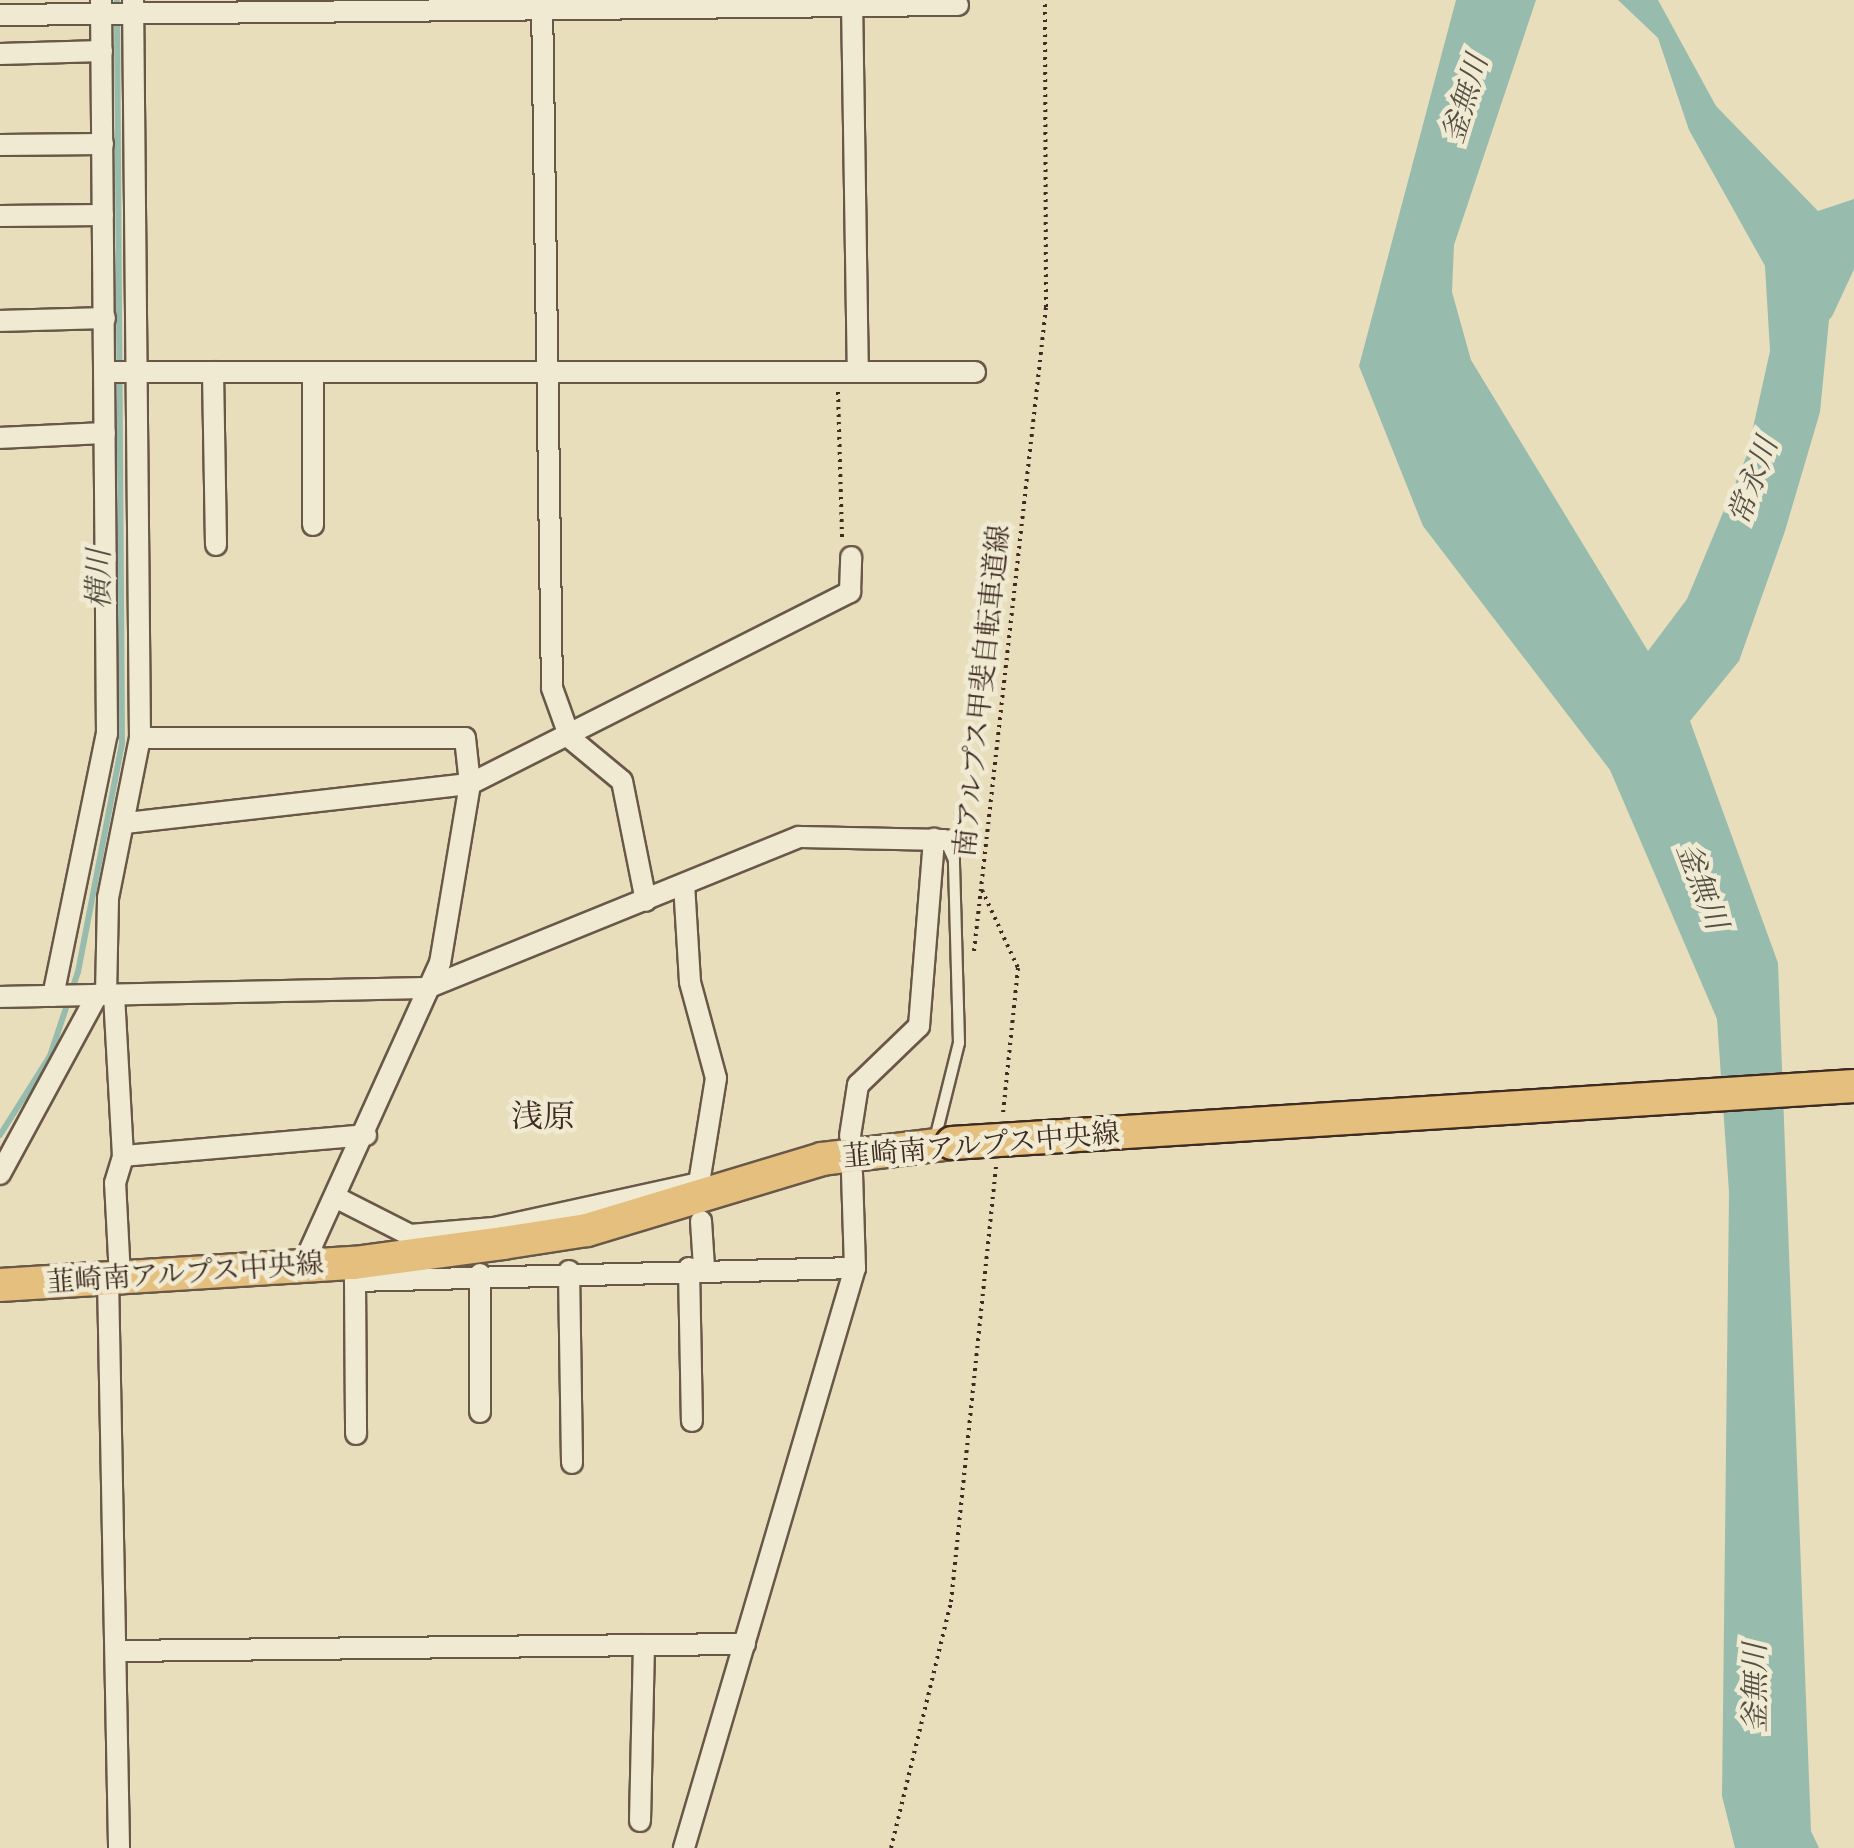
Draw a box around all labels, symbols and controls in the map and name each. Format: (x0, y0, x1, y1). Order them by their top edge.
water label: 釜無川 (1435, 51, 1495, 147)
water label: 常永川 (1721, 433, 1785, 529)
street label: 南アルプス甲斐自転車道線 (948, 522, 1016, 860)
water label: 横川 (81, 549, 117, 609)
water label: 釜無川 (1669, 838, 1735, 934)
district label: 浅原 (511, 1097, 575, 1135)
street label: 韮崎南アルプス中央線 (840, 1116, 1122, 1174)
street label: 韮崎南アルプス中央線 (44, 1246, 326, 1300)
water label: 釜無川 (1737, 1643, 1773, 1733)

